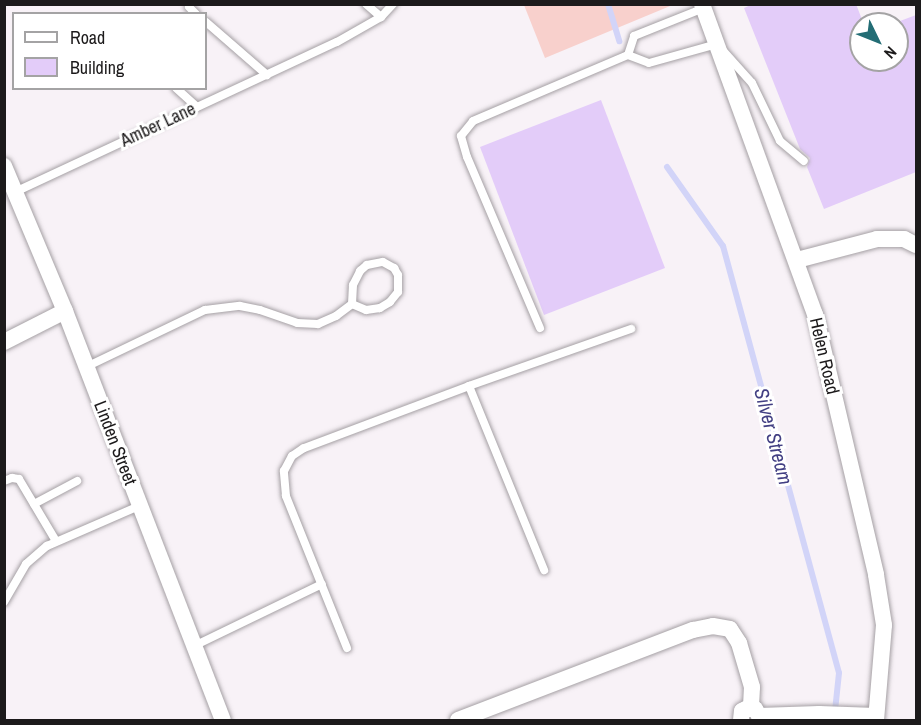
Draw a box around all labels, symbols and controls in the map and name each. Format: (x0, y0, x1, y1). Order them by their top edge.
legend (12, 12, 207, 90)
north arrow (849, 12, 909, 72)
text: Road (70, 25, 105, 50)
text: N (879, 42, 902, 64)
text: Building (70, 55, 124, 80)
street label: Amber Lane (117, 98, 199, 152)
street label: Helen Road (805, 316, 843, 396)
water label: Silver Stream (750, 385, 798, 487)
street label: Linden Street (89, 398, 141, 488)

